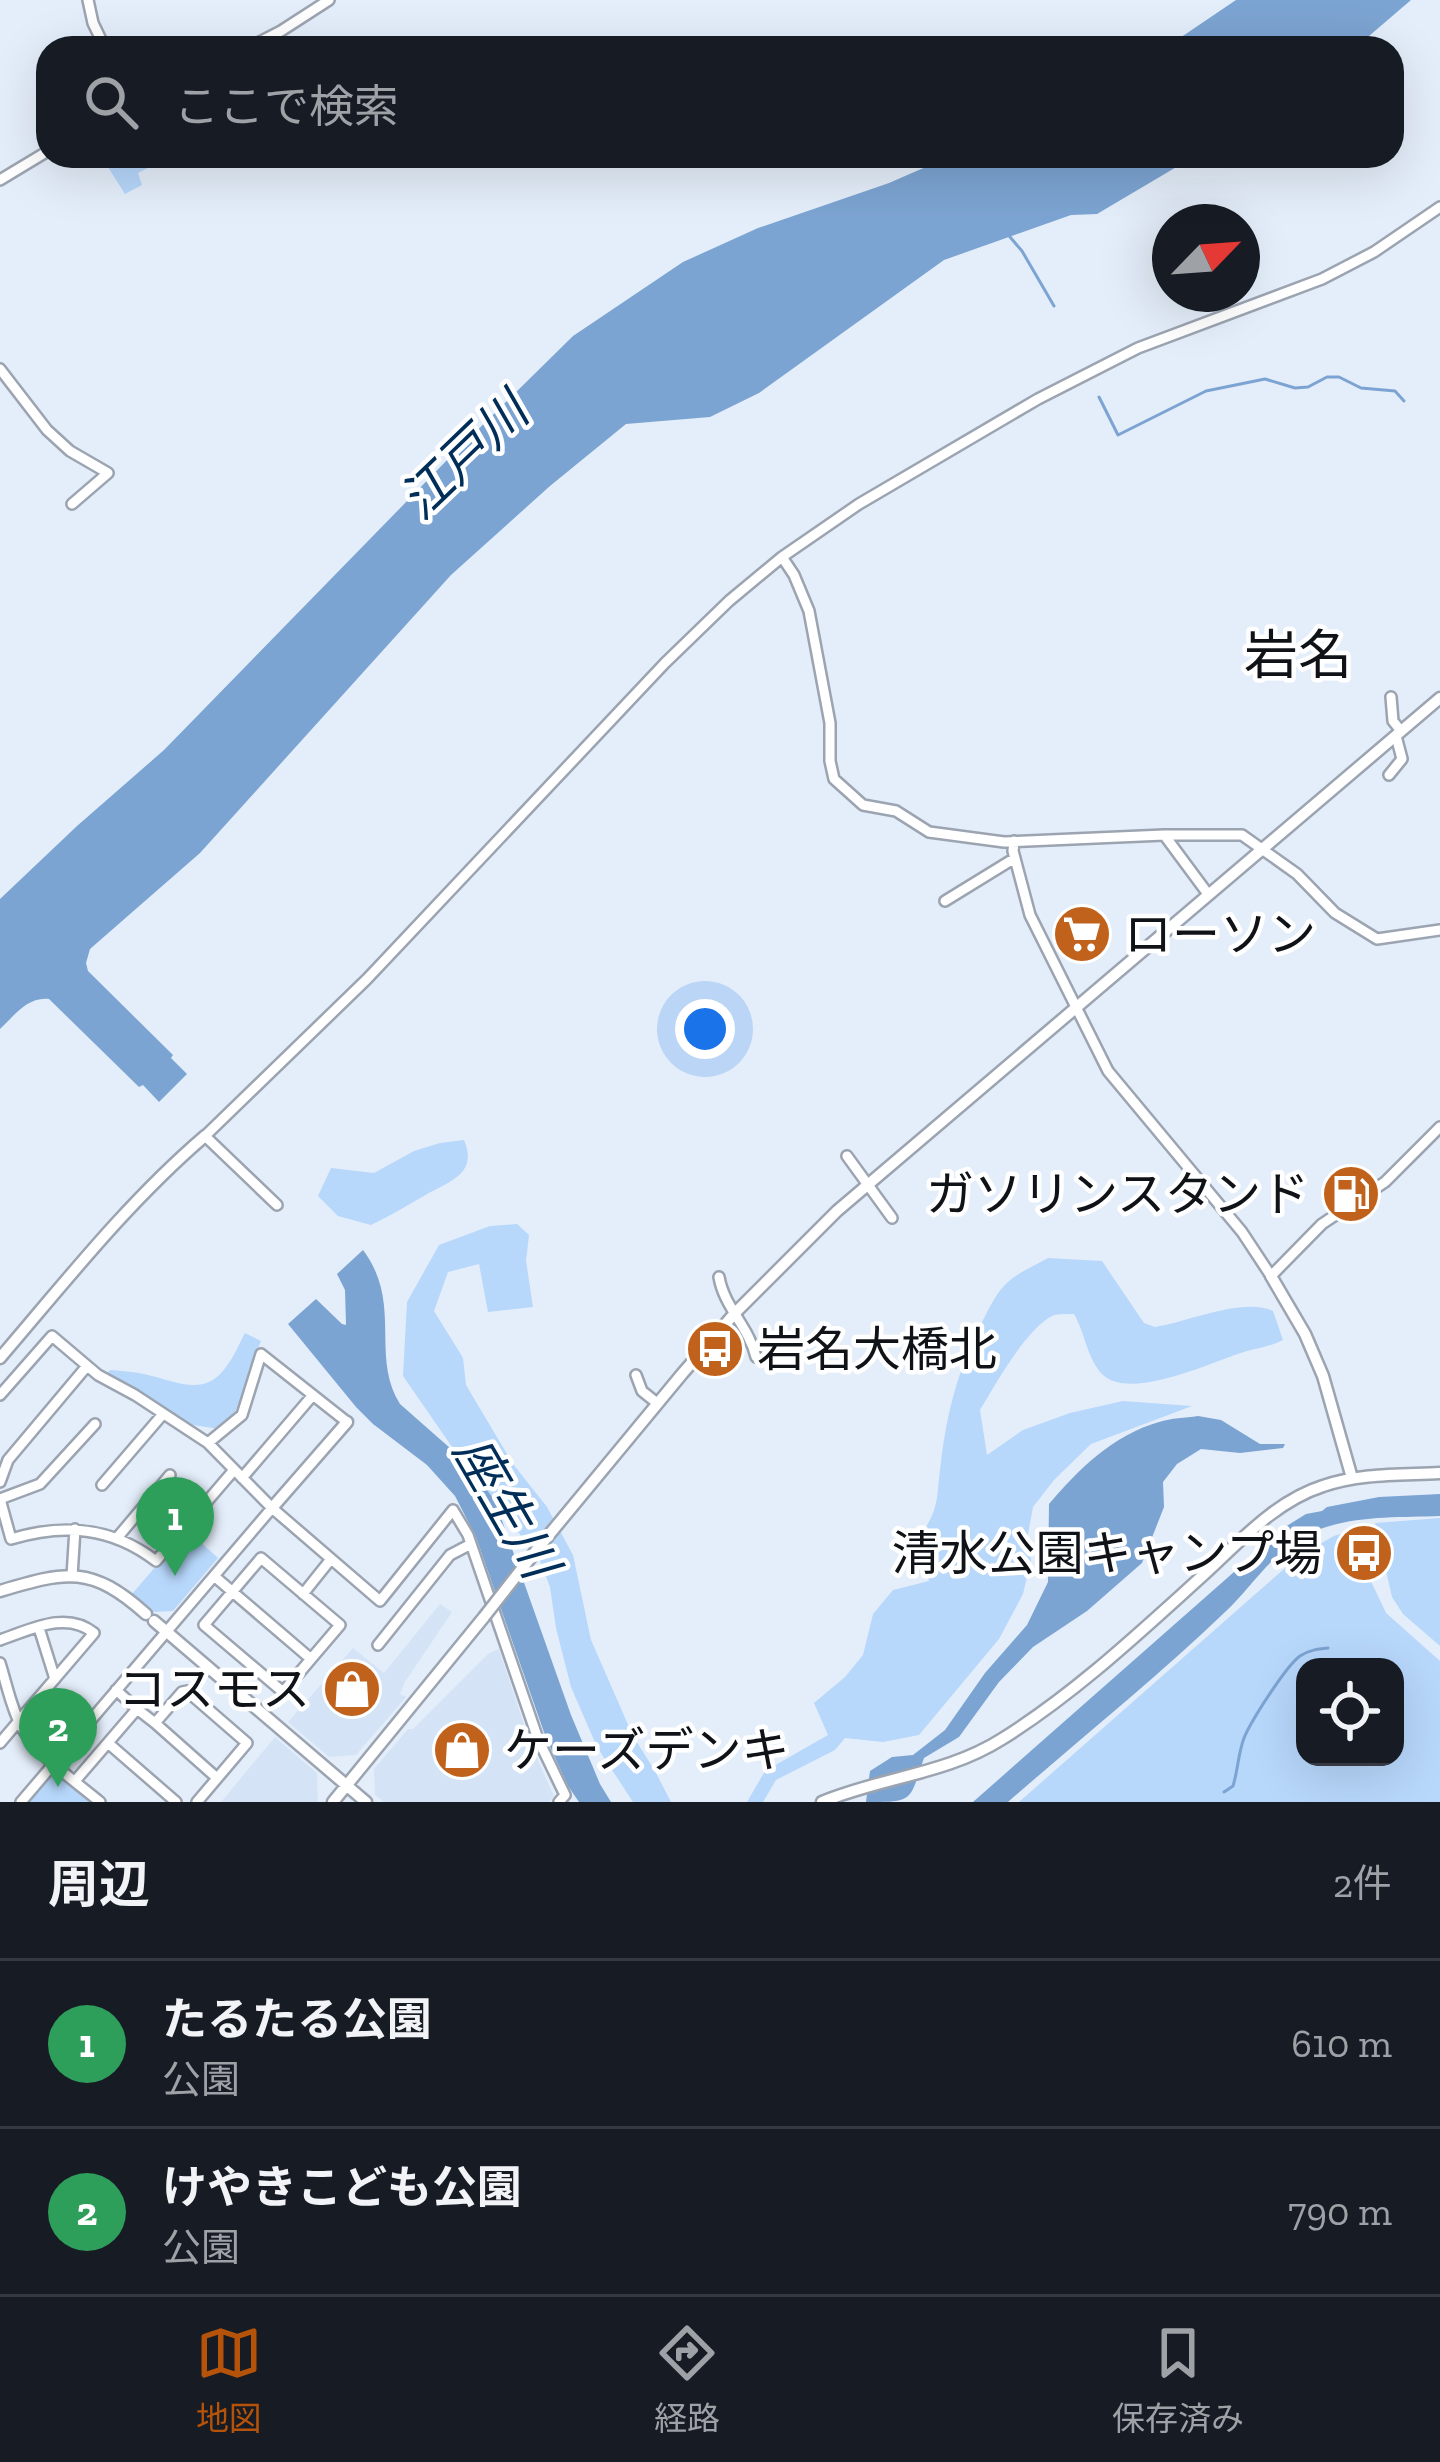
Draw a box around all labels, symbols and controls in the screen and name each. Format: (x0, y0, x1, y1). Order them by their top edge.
search box (36, 36, 1404, 168)
icon: search (78, 69, 144, 135)
text: ここで検索 (174, 80, 399, 134)
north arrow (1152, 204, 1260, 312)
water label: 江戸川 (388, 377, 544, 531)
district label: 岩名 (1244, 623, 1352, 688)
supermarket icon: ローソン (1051, 903, 1113, 965)
place label: ローソン (1124, 906, 1316, 963)
your location (675, 999, 735, 1059)
fuel station icon: ガソリンスタンド (1320, 1163, 1382, 1225)
place label: ガソリンスタンド (926, 1166, 1309, 1223)
bus stop icon: 岩名大橋北 (684, 1318, 746, 1380)
place label: 岩名大橋北 (757, 1321, 997, 1378)
water label: 座生川 (441, 1425, 573, 1593)
pin: 1 (136, 1477, 214, 1576)
bus stop icon: 清水公園キャンプ場 (1333, 1522, 1395, 1584)
place label: 清水公園キャンプ場 (891, 1525, 1322, 1582)
shop icon: コスモス (321, 1658, 383, 1720)
map controls (1296, 1658, 1404, 1766)
button: locate (1296, 1658, 1404, 1766)
place label: コスモス (118, 1661, 310, 1718)
pin: 2 (19, 1688, 97, 1787)
shop icon: ケーズデンキ (431, 1719, 493, 1781)
place label: ケーズデンキ (504, 1722, 790, 1779)
text: 周辺 (48, 1854, 150, 1915)
text: 2件 (1333, 1860, 1392, 1907)
text: たるたる公園 (162, 1993, 432, 2047)
text: 1 (79, 2020, 95, 2067)
text: 610 m (1291, 2020, 1392, 2067)
text: 公園 (162, 2056, 240, 2103)
text: けやきこども公園 (162, 2161, 522, 2215)
text: 2 (77, 2188, 97, 2235)
text: 790 m (1288, 2188, 1392, 2235)
text: 公園 (162, 2224, 240, 2271)
tab: 地図 (196, 2320, 262, 2440)
tab: 経路 (654, 2320, 720, 2440)
tab: 保存済み (1112, 2320, 1244, 2440)

